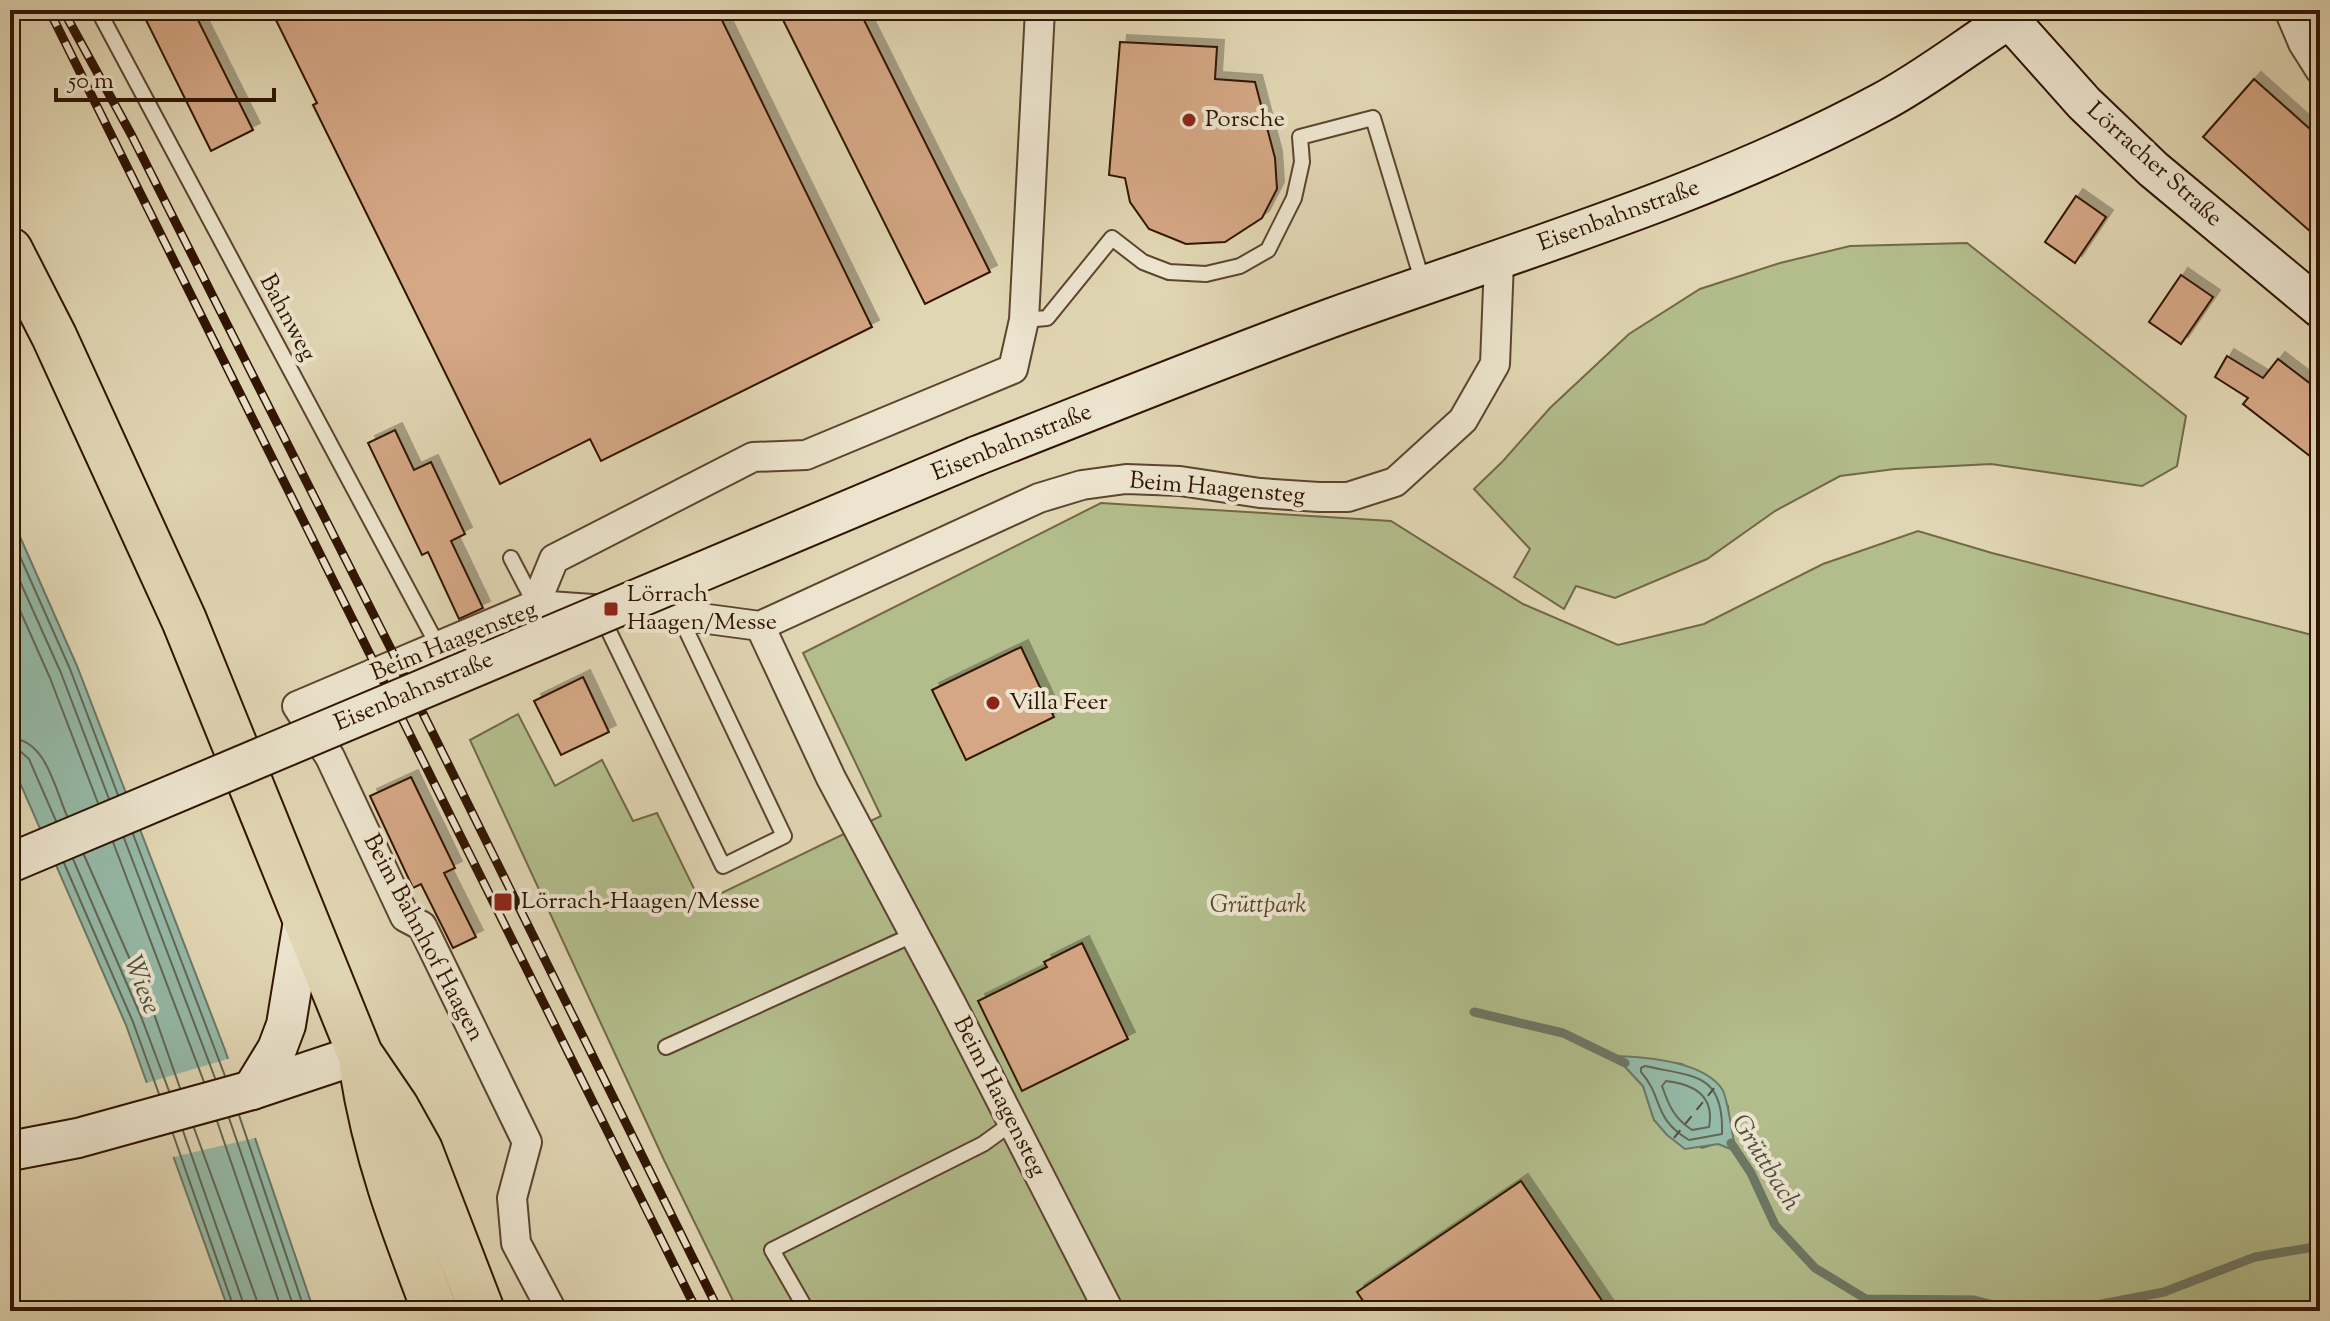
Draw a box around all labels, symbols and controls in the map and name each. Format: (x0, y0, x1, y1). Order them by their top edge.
scale bar (56, 52, 274, 102)
text: 50 m (66, 65, 114, 99)
street label: Lörracher Straße (2078, 95, 2230, 235)
place label: Porsche (1205, 103, 1285, 137)
marker: Porsche (1180, 111, 1198, 129)
street label: Eisenbahnstraße (1533, 171, 1705, 261)
street label: Bahnweg (250, 269, 324, 368)
street label: Eisenbahnstraße (927, 395, 1097, 491)
street label: Beim Haagensteg (1128, 464, 1307, 514)
place label: Lörrach Haagen/Messe (627, 578, 777, 640)
street label: Beim Haagensteg (366, 593, 542, 691)
marker: Lörrach Haagen/Messe (602, 600, 620, 618)
street label: Eisenbahnstraße (329, 643, 499, 741)
place label: Villa Feer (1009, 686, 1108, 720)
marker: Villa Feer (984, 694, 1002, 712)
street label: Beim Bahnhof Haagen (354, 828, 492, 1048)
place label: Lörrach-Haagen/Messe (521, 885, 760, 919)
park label: Grüttpark (1210, 889, 1306, 923)
marker: Lörrach-Haagen/Messe (492, 891, 514, 913)
water label: Wiese (113, 950, 169, 1020)
street label: Beim Haagensteg (944, 1011, 1054, 1184)
water label: Grüttbach (1721, 1108, 1809, 1219)

